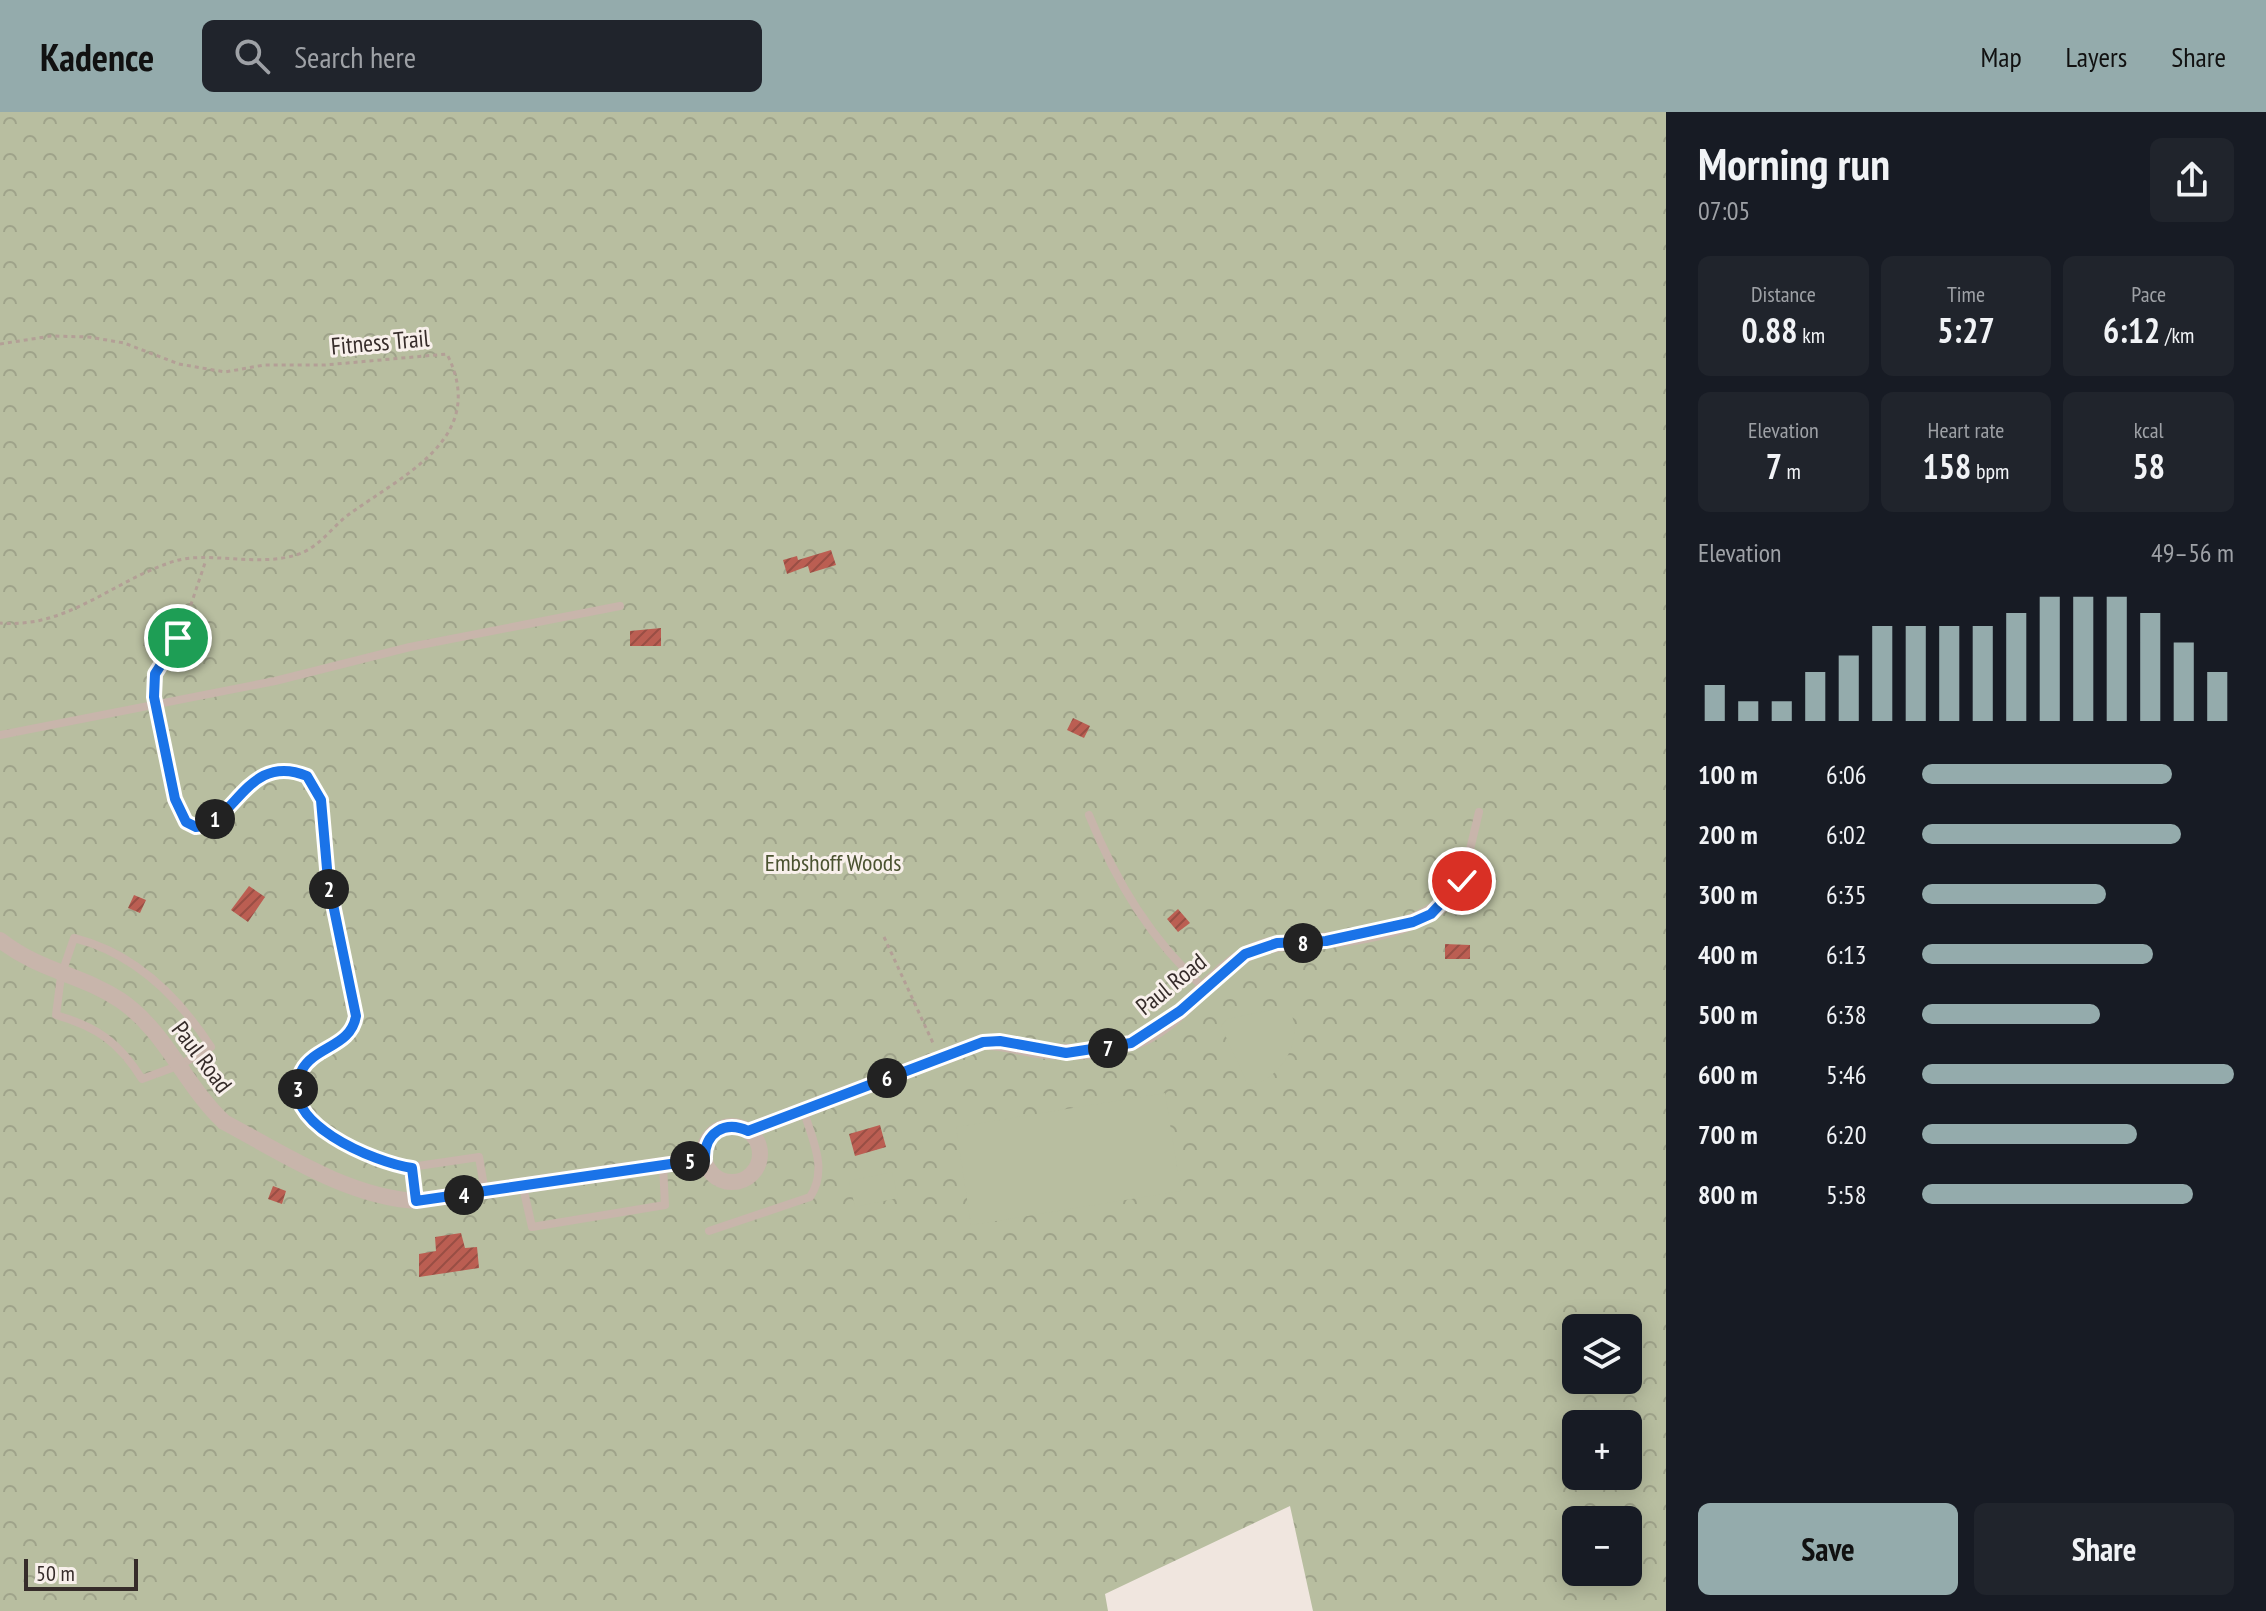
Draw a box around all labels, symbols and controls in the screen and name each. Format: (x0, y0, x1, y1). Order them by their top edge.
search box (202, 20, 762, 92)
text: Kadence (40, 32, 154, 81)
icon: search (230, 34, 274, 78)
text: Search here (294, 37, 416, 76)
text: Map (1980, 38, 2022, 75)
text: Layers (2066, 38, 2127, 75)
text: Share (2171, 38, 2226, 75)
text: Morning run (1698, 135, 1890, 192)
button: share (2150, 138, 2234, 222)
text: 07:05 (1698, 194, 1750, 227)
text: Distance (1751, 280, 1816, 308)
text: Time (1947, 280, 1985, 308)
text: Pace (2131, 280, 2166, 308)
text: 0.88 (1742, 308, 1798, 352)
text: 5:27 (1937, 308, 1995, 352)
text: 6:12 (2103, 308, 2160, 352)
text: km (1798, 321, 1825, 349)
text: /km (2160, 321, 2194, 349)
street label: Fitness Trail (330, 322, 431, 362)
text: Elevation (1748, 416, 1819, 444)
text: Heart rate (1928, 416, 2004, 444)
text: kcal (2134, 416, 2164, 444)
text: 7 (1766, 444, 1782, 488)
text: 158 (1923, 444, 1971, 488)
text: 58 (2132, 444, 2165, 488)
text: m (1782, 457, 1801, 485)
text: bpm (1971, 457, 2009, 485)
text: Elevation (1698, 536, 1781, 569)
text: 49–56 m (2151, 536, 2234, 569)
pin (144, 604, 212, 672)
icon: arrive (156, 616, 200, 660)
text: 100 m (1698, 758, 1758, 791)
text: 6:06 (1826, 758, 1866, 791)
pin: 1 (195, 799, 235, 839)
text: 1 (210, 805, 220, 833)
text: 200 m (1698, 818, 1758, 851)
text: 6:02 (1826, 818, 1866, 851)
park label: Embshoff Woods (765, 847, 901, 878)
pin (1428, 847, 1496, 915)
icon: check (1440, 859, 1484, 903)
pin: 2 (309, 869, 349, 909)
text: 2 (324, 875, 334, 903)
text: 300 m (1698, 878, 1758, 911)
text: 6:35 (1826, 878, 1866, 911)
pin: 8 (1283, 923, 1323, 963)
text: 8 (1298, 929, 1308, 957)
text: 400 m (1698, 938, 1758, 971)
text: 6:13 (1826, 938, 1866, 971)
street label: Paul Road (1129, 946, 1213, 1022)
text: 500 m (1698, 998, 1758, 1031)
text: 6:38 (1826, 998, 1866, 1031)
street label: Paul Road (165, 1015, 239, 1099)
pin: 7 (1088, 1028, 1128, 1068)
text: 7 (1103, 1034, 1113, 1062)
pin: 6 (867, 1058, 907, 1098)
text: 600 m (1698, 1058, 1758, 1091)
text: 5:46 (1826, 1058, 1866, 1091)
text: 6 (882, 1064, 892, 1092)
pin: 3 (278, 1069, 318, 1109)
text: 3 (293, 1075, 303, 1103)
text: 700 m (1698, 1118, 1758, 1151)
text: 6:20 (1826, 1118, 1866, 1151)
pin: 5 (670, 1141, 710, 1181)
text: 5 (685, 1147, 695, 1175)
pin: 4 (444, 1175, 484, 1215)
text: 800 m (1698, 1178, 1758, 1211)
text: 5:58 (1826, 1178, 1866, 1211)
text: 4 (459, 1181, 469, 1209)
map controls (1562, 1314, 1642, 1586)
button: layers (1562, 1314, 1642, 1394)
button: + (1562, 1410, 1642, 1490)
button: Save (1698, 1503, 1958, 1595)
button: Share (1974, 1503, 2234, 1595)
button: − (1562, 1506, 1642, 1586)
scale bar (24, 1555, 138, 1591)
text: 50 m (36, 1559, 75, 1587)

